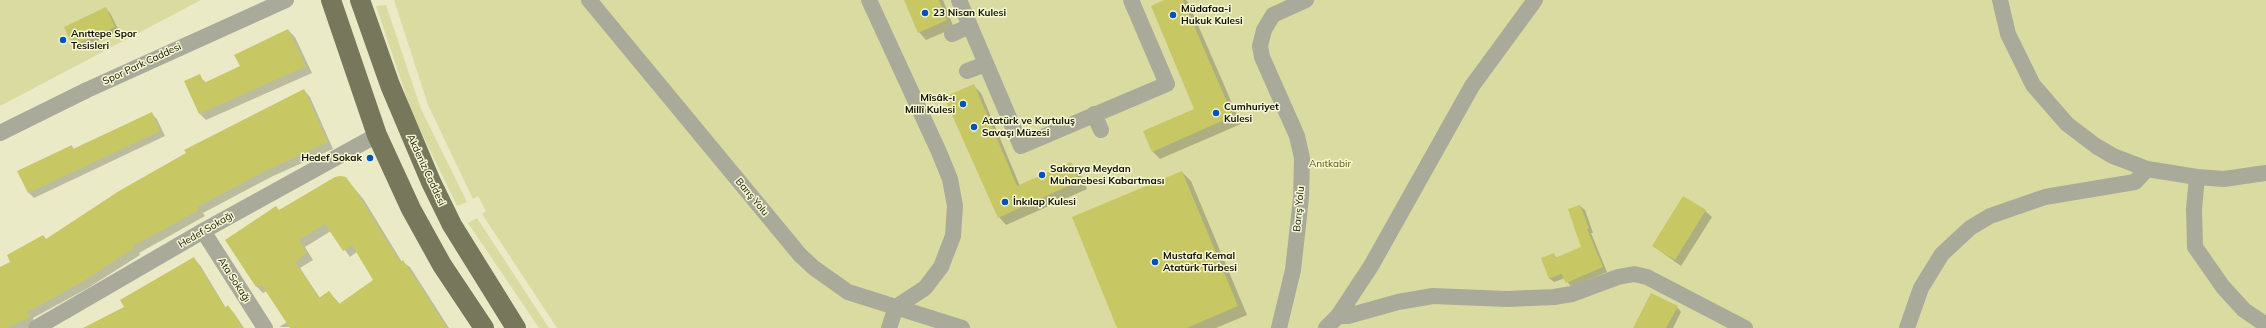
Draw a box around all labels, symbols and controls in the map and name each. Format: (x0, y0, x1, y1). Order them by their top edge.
place label: Müdafaa-i Hukuk Kulesi (1181, 3, 1243, 26)
place label: 23 Nisan Kulesi (933, 7, 1006, 19)
marker: 23 Nisan Kulesi (920, 8, 930, 18)
marker: Müdafaa-i Hukuk Kulesi (1168, 10, 1178, 20)
place label: Anıttepe Spor Tesisleri (71, 28, 137, 52)
marker: Anıttepe Spor Tesisleri (58, 35, 68, 45)
street label: Spor Park Caddesi (101, 41, 183, 87)
place label: Mîsâk-ı Millî Kulesi (905, 92, 955, 116)
marker: Mîsâk-ı Millî Kulesi (958, 99, 968, 109)
place label: Cumhuriyet Kulesi (1224, 101, 1279, 124)
marker: Cumhuriyet Kulesi (1211, 108, 1221, 118)
place label: Atatürk ve Kurtuluş Savaşı Müzesi (982, 115, 1075, 138)
marker: Atatürk ve Kurtuluş Savaşı Müzesi (969, 122, 979, 132)
street label: Akdeniz Caddesi (404, 132, 448, 208)
place label: Hedef Sokak (301, 152, 362, 164)
marker: Hedef Sokak (365, 153, 375, 163)
park label: Anıtkabir (1309, 158, 1351, 170)
place label: Sakarya Meydan Muharebesi Kabartması (1050, 163, 1164, 186)
marker: Sakarya Meydan Muharebesi Kabartması (1037, 170, 1047, 180)
street label: Barış Yolu (733, 176, 771, 218)
street label: Barış Yolu (1291, 186, 1307, 232)
place label: İnkılap Kulesi (1013, 196, 1076, 208)
marker: İnkılap Kulesi (1000, 197, 1010, 207)
street label: Hedef Sokağı (176, 209, 236, 251)
place label: Mustafa Kemal Atatürk Türbesi (1163, 250, 1237, 274)
street label: Ata Sokağı (215, 255, 253, 305)
marker: Mustafa Kemal Atatürk Türbesi (1150, 257, 1160, 267)

